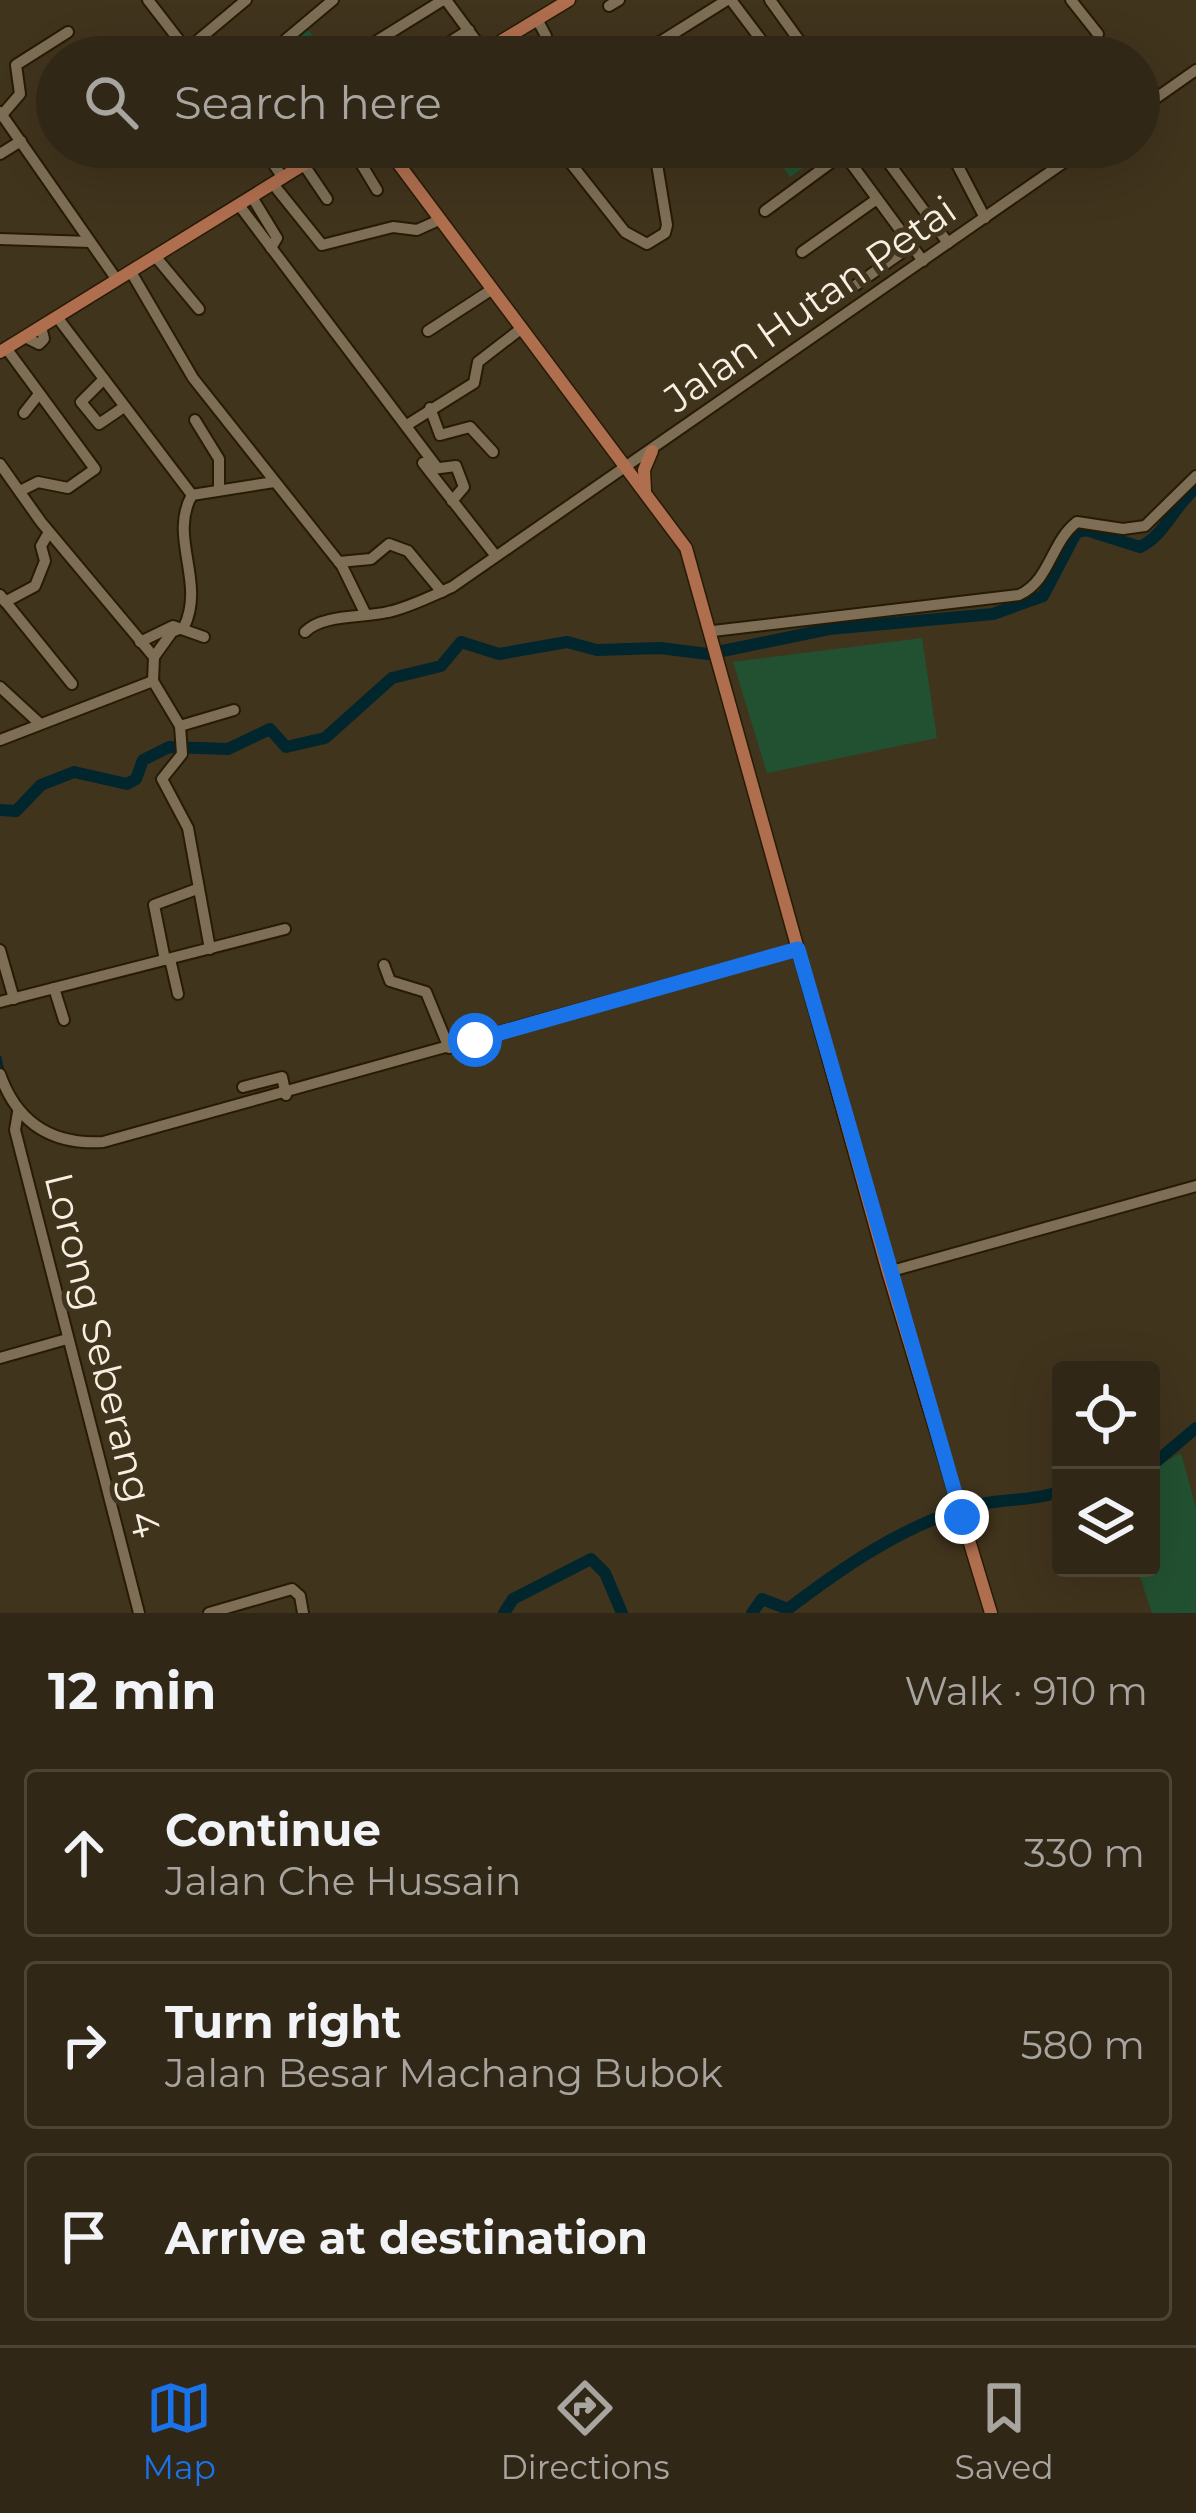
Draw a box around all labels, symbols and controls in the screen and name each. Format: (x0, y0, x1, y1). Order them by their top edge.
search box (36, 36, 1160, 168)
icon: search (78, 69, 144, 135)
text: Search here (174, 75, 442, 130)
street label: Jalan Hutan Petai (654, 185, 965, 423)
route start (448, 1013, 502, 1067)
street label: Lorong Seberang 4 (35, 1168, 172, 1542)
map controls (1052, 1361, 1160, 1577)
button: locate (1052, 1361, 1160, 1469)
button: layers (1052, 1469, 1160, 1577)
route end (935, 1490, 989, 1544)
text: 12 min (48, 1660, 217, 1722)
text: Walk · 910 m (904, 1667, 1148, 1715)
text: Continue (165, 1802, 381, 1857)
icon: ahead (51, 1820, 117, 1886)
text: 330 m (1024, 1829, 1145, 1877)
text: Jalan Che Hussain (165, 1857, 521, 1905)
text: Turn right (165, 1994, 401, 2049)
icon: right (51, 2012, 117, 2078)
text: 580 m (1021, 2021, 1145, 2069)
text: Jalan Besar Machang Bubok (165, 2049, 723, 2097)
icon: arrive (51, 2204, 117, 2270)
text: Arrive at destination (165, 2210, 648, 2265)
tab: Map (142, 2375, 216, 2487)
tab: Directions (501, 2375, 670, 2487)
tab: Saved (954, 2375, 1054, 2487)

